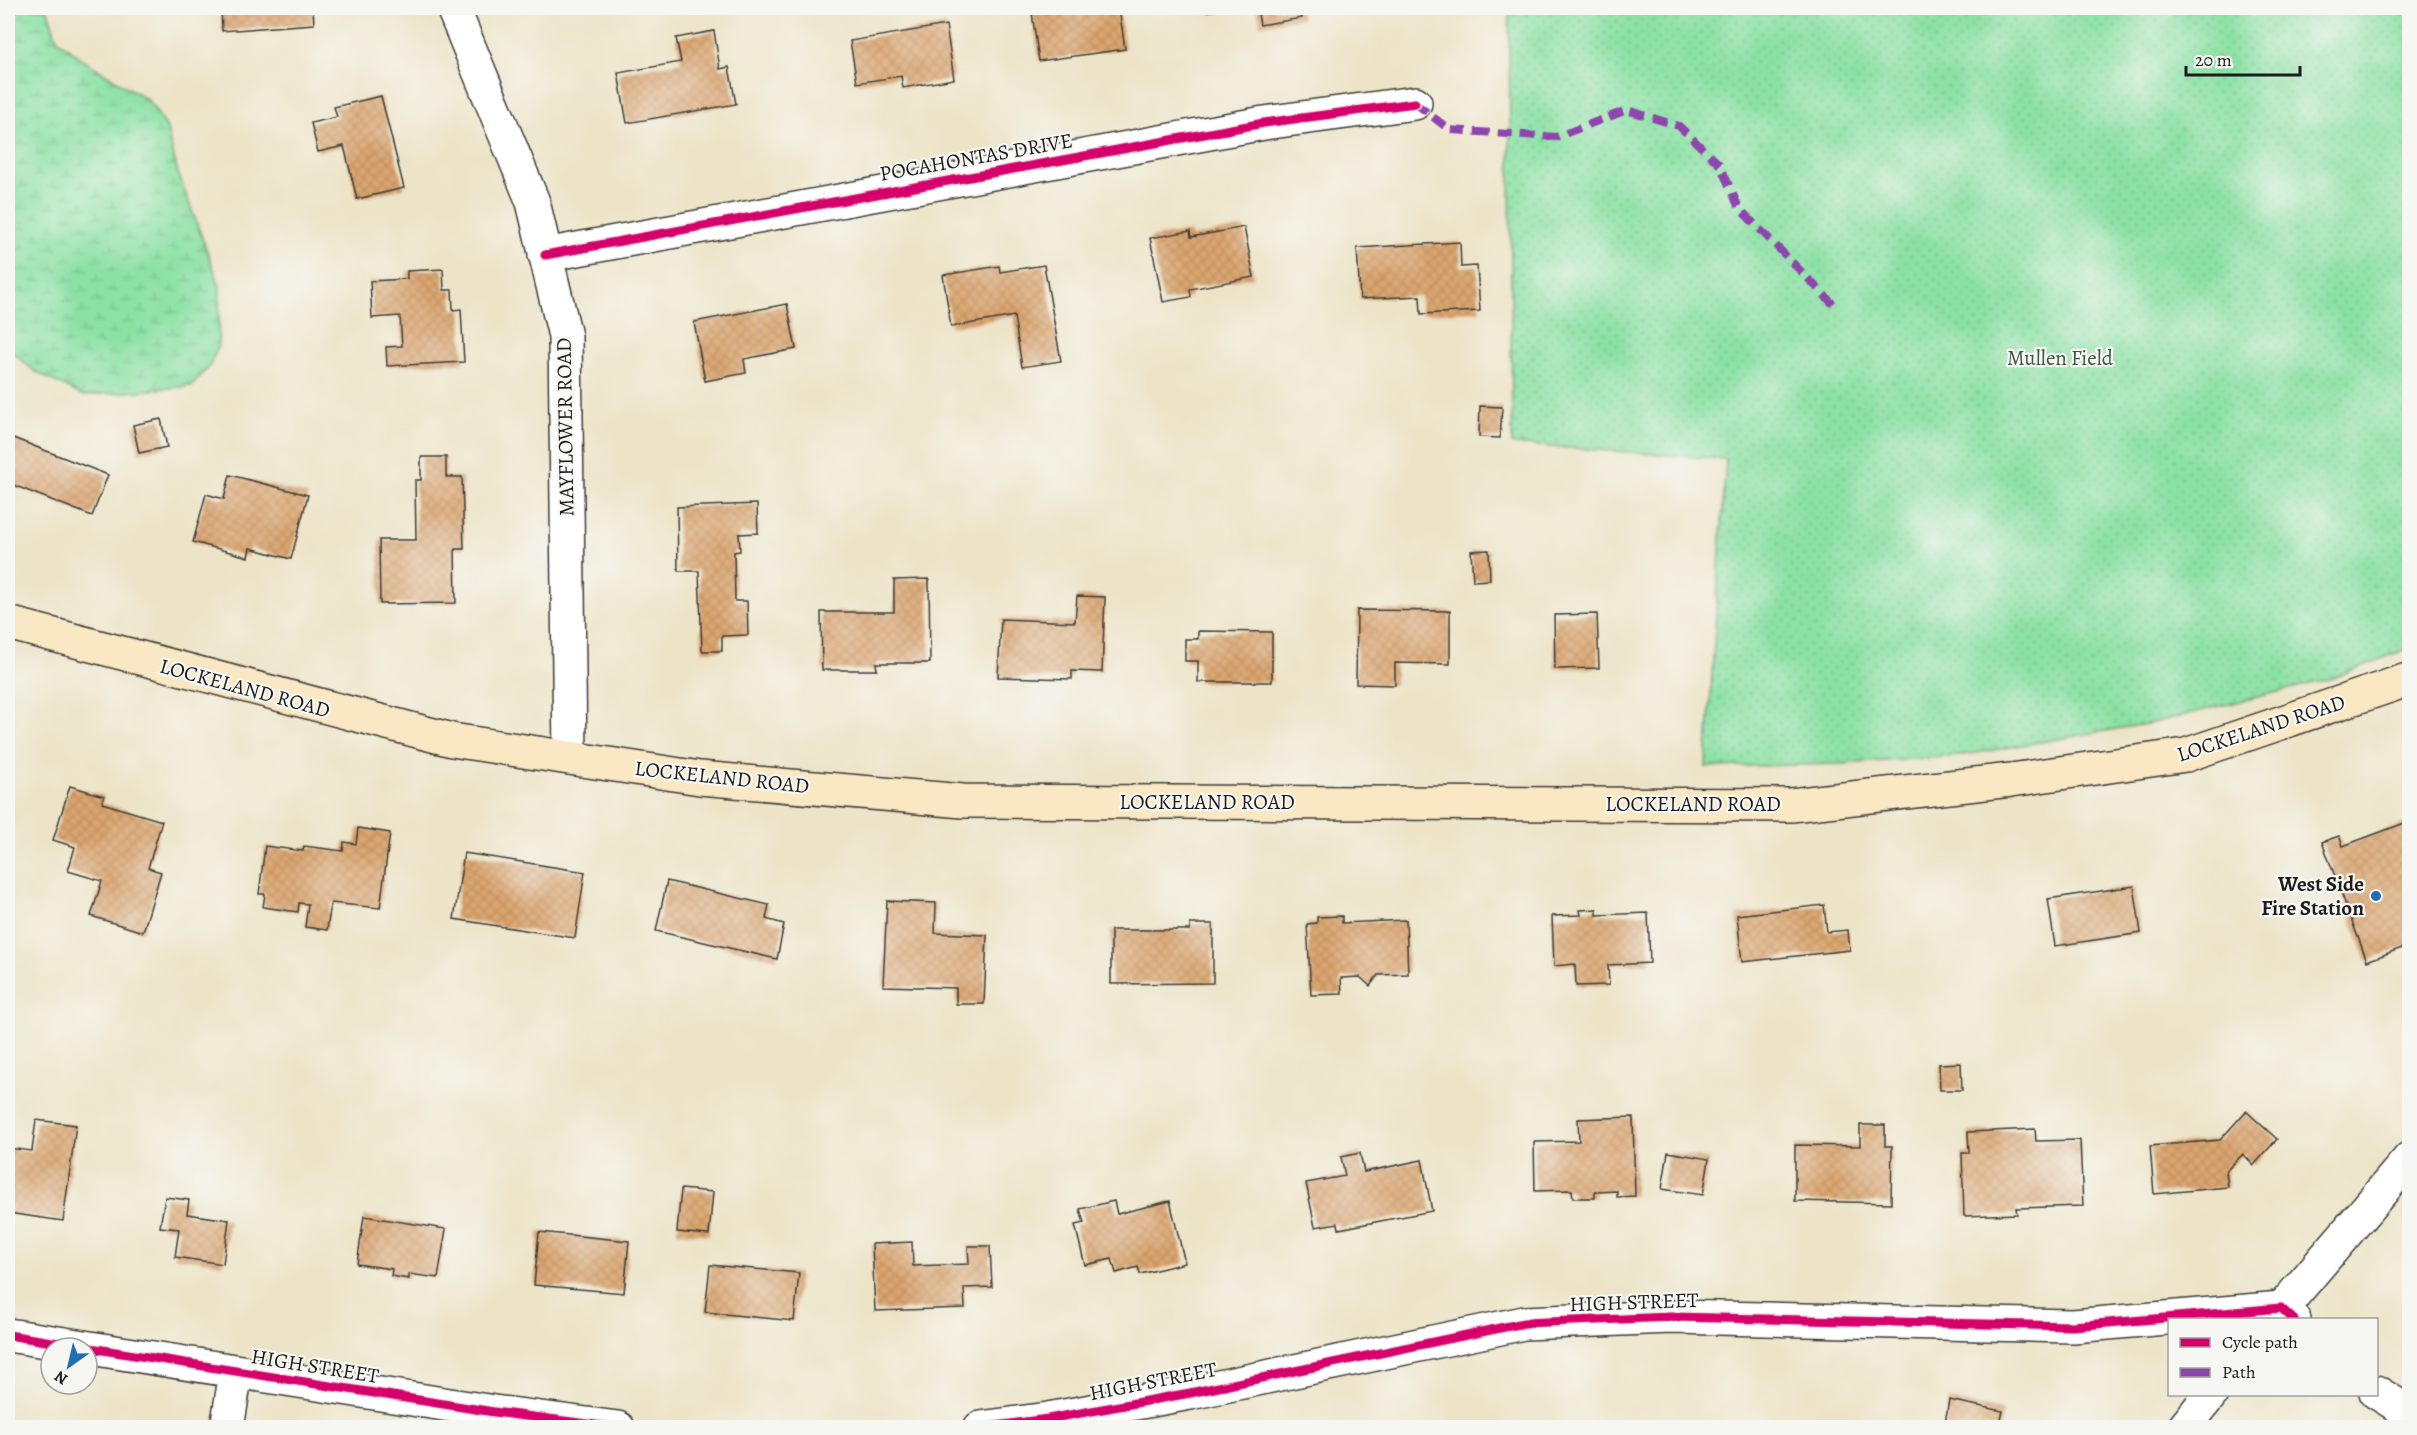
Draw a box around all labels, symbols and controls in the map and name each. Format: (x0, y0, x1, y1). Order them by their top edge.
scale bar (2186, 39, 2300, 77)
text: 20 m (2195, 48, 2232, 72)
street label: POCAHONTAS DRIVE (877, 126, 1075, 188)
street label: MAYFLOWER ROAD (549, 337, 581, 517)
park label: Mullen Field (2007, 344, 2114, 372)
street label: LOCKELAND ROAD (157, 652, 333, 724)
street label: LOCKELAND ROAD (2173, 688, 2349, 768)
street label: LOCKELAND ROAD (633, 754, 811, 800)
street label: LOCKELAND ROAD (1119, 788, 1295, 816)
street label: LOCKELAND ROAD (1605, 790, 1781, 818)
place label: West Side Fire Station (2261, 870, 2364, 922)
marker: West Side Fire Station (2369, 889, 2383, 903)
street label: HIGH STREET (1569, 1286, 1700, 1318)
legend (2168, 1318, 2378, 1396)
text: Cycle path (2222, 1330, 2298, 1354)
north arrow (39, 1336, 99, 1396)
street label: HIGH STREET (249, 1342, 381, 1390)
street label: HIGH STREET (1087, 1355, 1220, 1407)
text: Path (2222, 1360, 2256, 1384)
text: N (50, 1365, 72, 1390)

